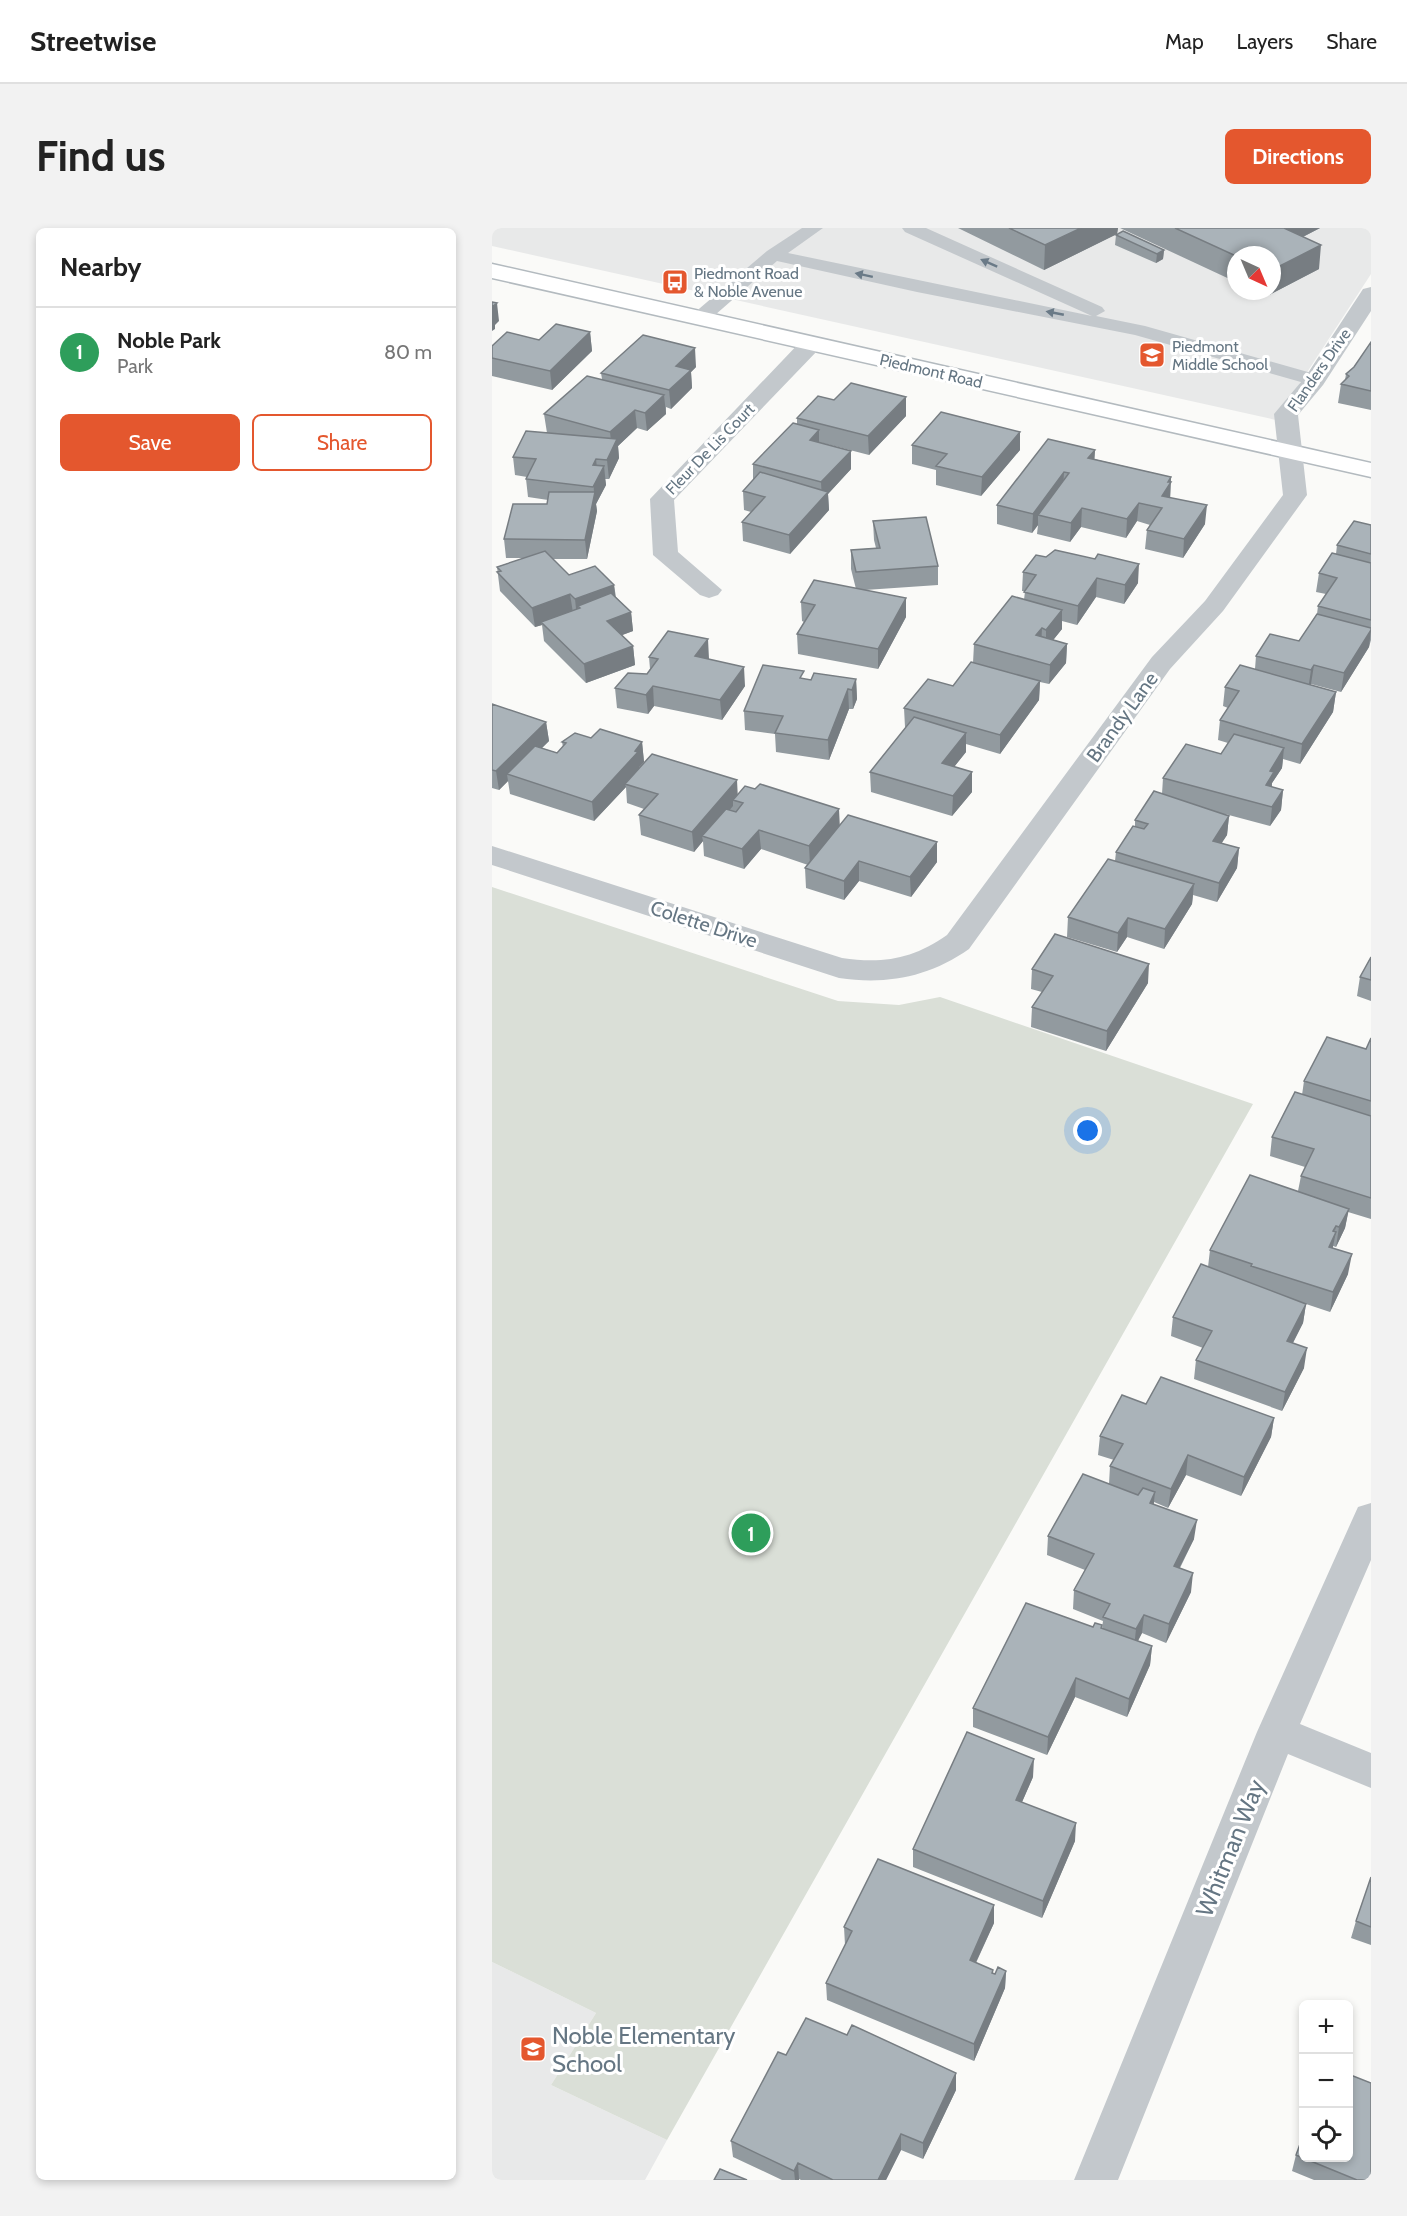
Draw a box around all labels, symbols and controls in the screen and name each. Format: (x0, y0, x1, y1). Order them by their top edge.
text: Streetwise (30, 24, 156, 58)
text: Map (1165, 29, 1204, 54)
text: Layers (1237, 29, 1293, 54)
text: Share (1326, 29, 1377, 54)
button: Directions (1225, 129, 1371, 184)
text: Find us (36, 130, 165, 182)
north arrow (1227, 246, 1281, 300)
text: Nearby (60, 251, 141, 283)
one-way arrow (980, 258, 997, 267)
place label: Piedmont Road & Noble Avenue (694, 264, 802, 301)
bus stop icon: Piedmont Road & Noble Avenue (660, 267, 690, 297)
one-way arrow (854, 270, 873, 279)
one-way arrow (1045, 308, 1064, 317)
street label: Flanders Drive (1283, 325, 1355, 415)
text: Noble Park (117, 327, 221, 354)
place label: Piedmont Middle School (1172, 337, 1268, 374)
text: 1 (76, 340, 83, 364)
text: 80 m (384, 340, 432, 364)
school or university icon: Piedmont Middle School (1137, 340, 1167, 370)
street label: Piedmont Road (878, 350, 984, 392)
text: Park (117, 354, 153, 378)
street label: Fleur De Lis Court (662, 399, 759, 499)
button: Save (60, 414, 240, 471)
button: Share (252, 414, 432, 471)
street label: Brandy Lane (1081, 667, 1163, 767)
street label: Colette Drive (648, 895, 760, 953)
your location (1073, 1116, 1102, 1145)
pin: 1 (732, 1510, 770, 1556)
street label: Whitman Way (1189, 1775, 1271, 1921)
map controls (1299, 2000, 1353, 2162)
button: + (1299, 2000, 1353, 2054)
place label: Noble Elementary School (552, 2021, 735, 2078)
school or university icon: Noble Elementary School (518, 2034, 548, 2064)
button: − (1299, 2054, 1353, 2108)
button: locate (1299, 2108, 1353, 2162)

